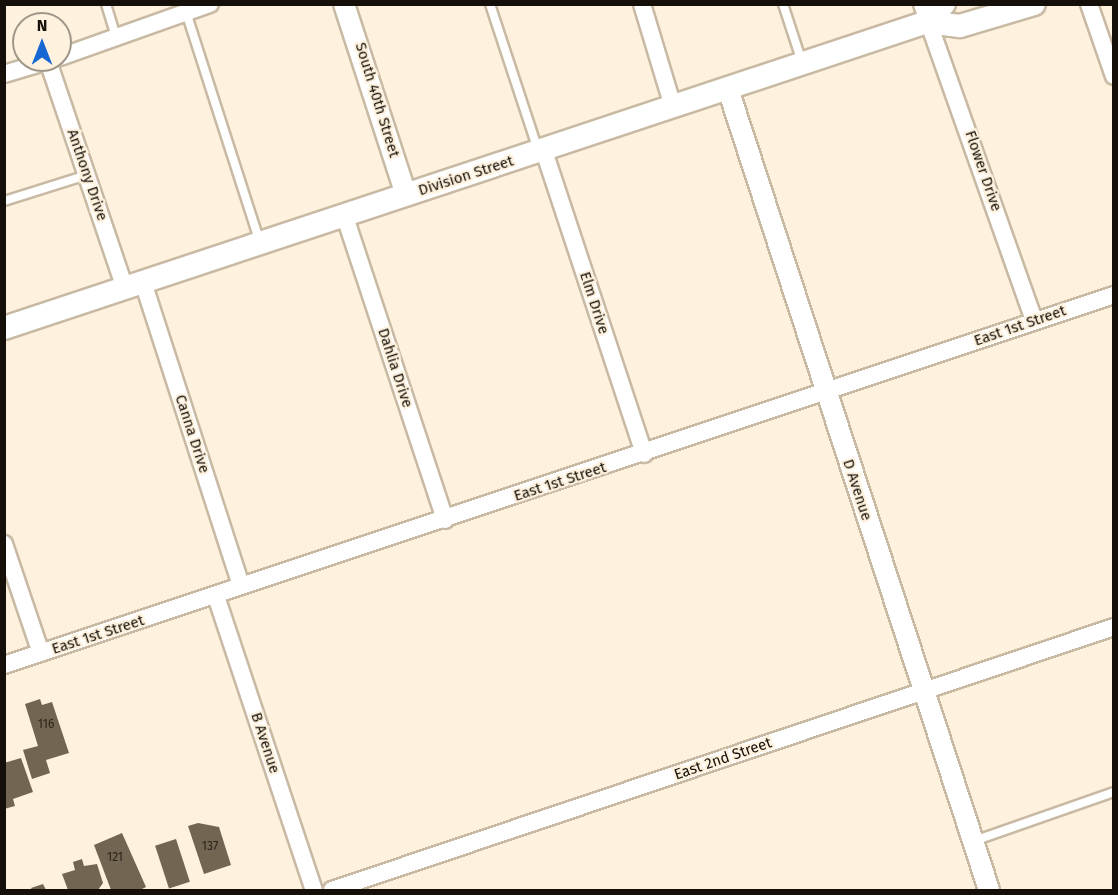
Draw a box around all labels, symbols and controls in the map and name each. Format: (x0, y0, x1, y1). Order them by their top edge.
north arrow (12, 12, 72, 72)
text: N (37, 16, 47, 35)
street label: South 40th Street (351, 40, 403, 160)
street label: Anthony Drive (63, 127, 111, 223)
street label: Flower Drive (961, 128, 1005, 214)
street label: Division Street (416, 152, 516, 200)
street label: Elm Drive (576, 270, 612, 336)
street label: East 1st Street (972, 302, 1068, 350)
street label: Dahlia Drive (374, 326, 416, 410)
street label: Canna Drive (171, 393, 213, 475)
street label: D Avenue (839, 457, 875, 523)
street label: East 1st Street (512, 459, 608, 505)
street label: East 1st Street (50, 612, 146, 658)
street label: B Avenue (247, 710, 283, 776)
house number: 116 (38, 718, 54, 732)
street label: East 2nd Street (672, 734, 774, 784)
house number: 137 (202, 840, 218, 854)
house number: 121 (107, 851, 123, 865)

